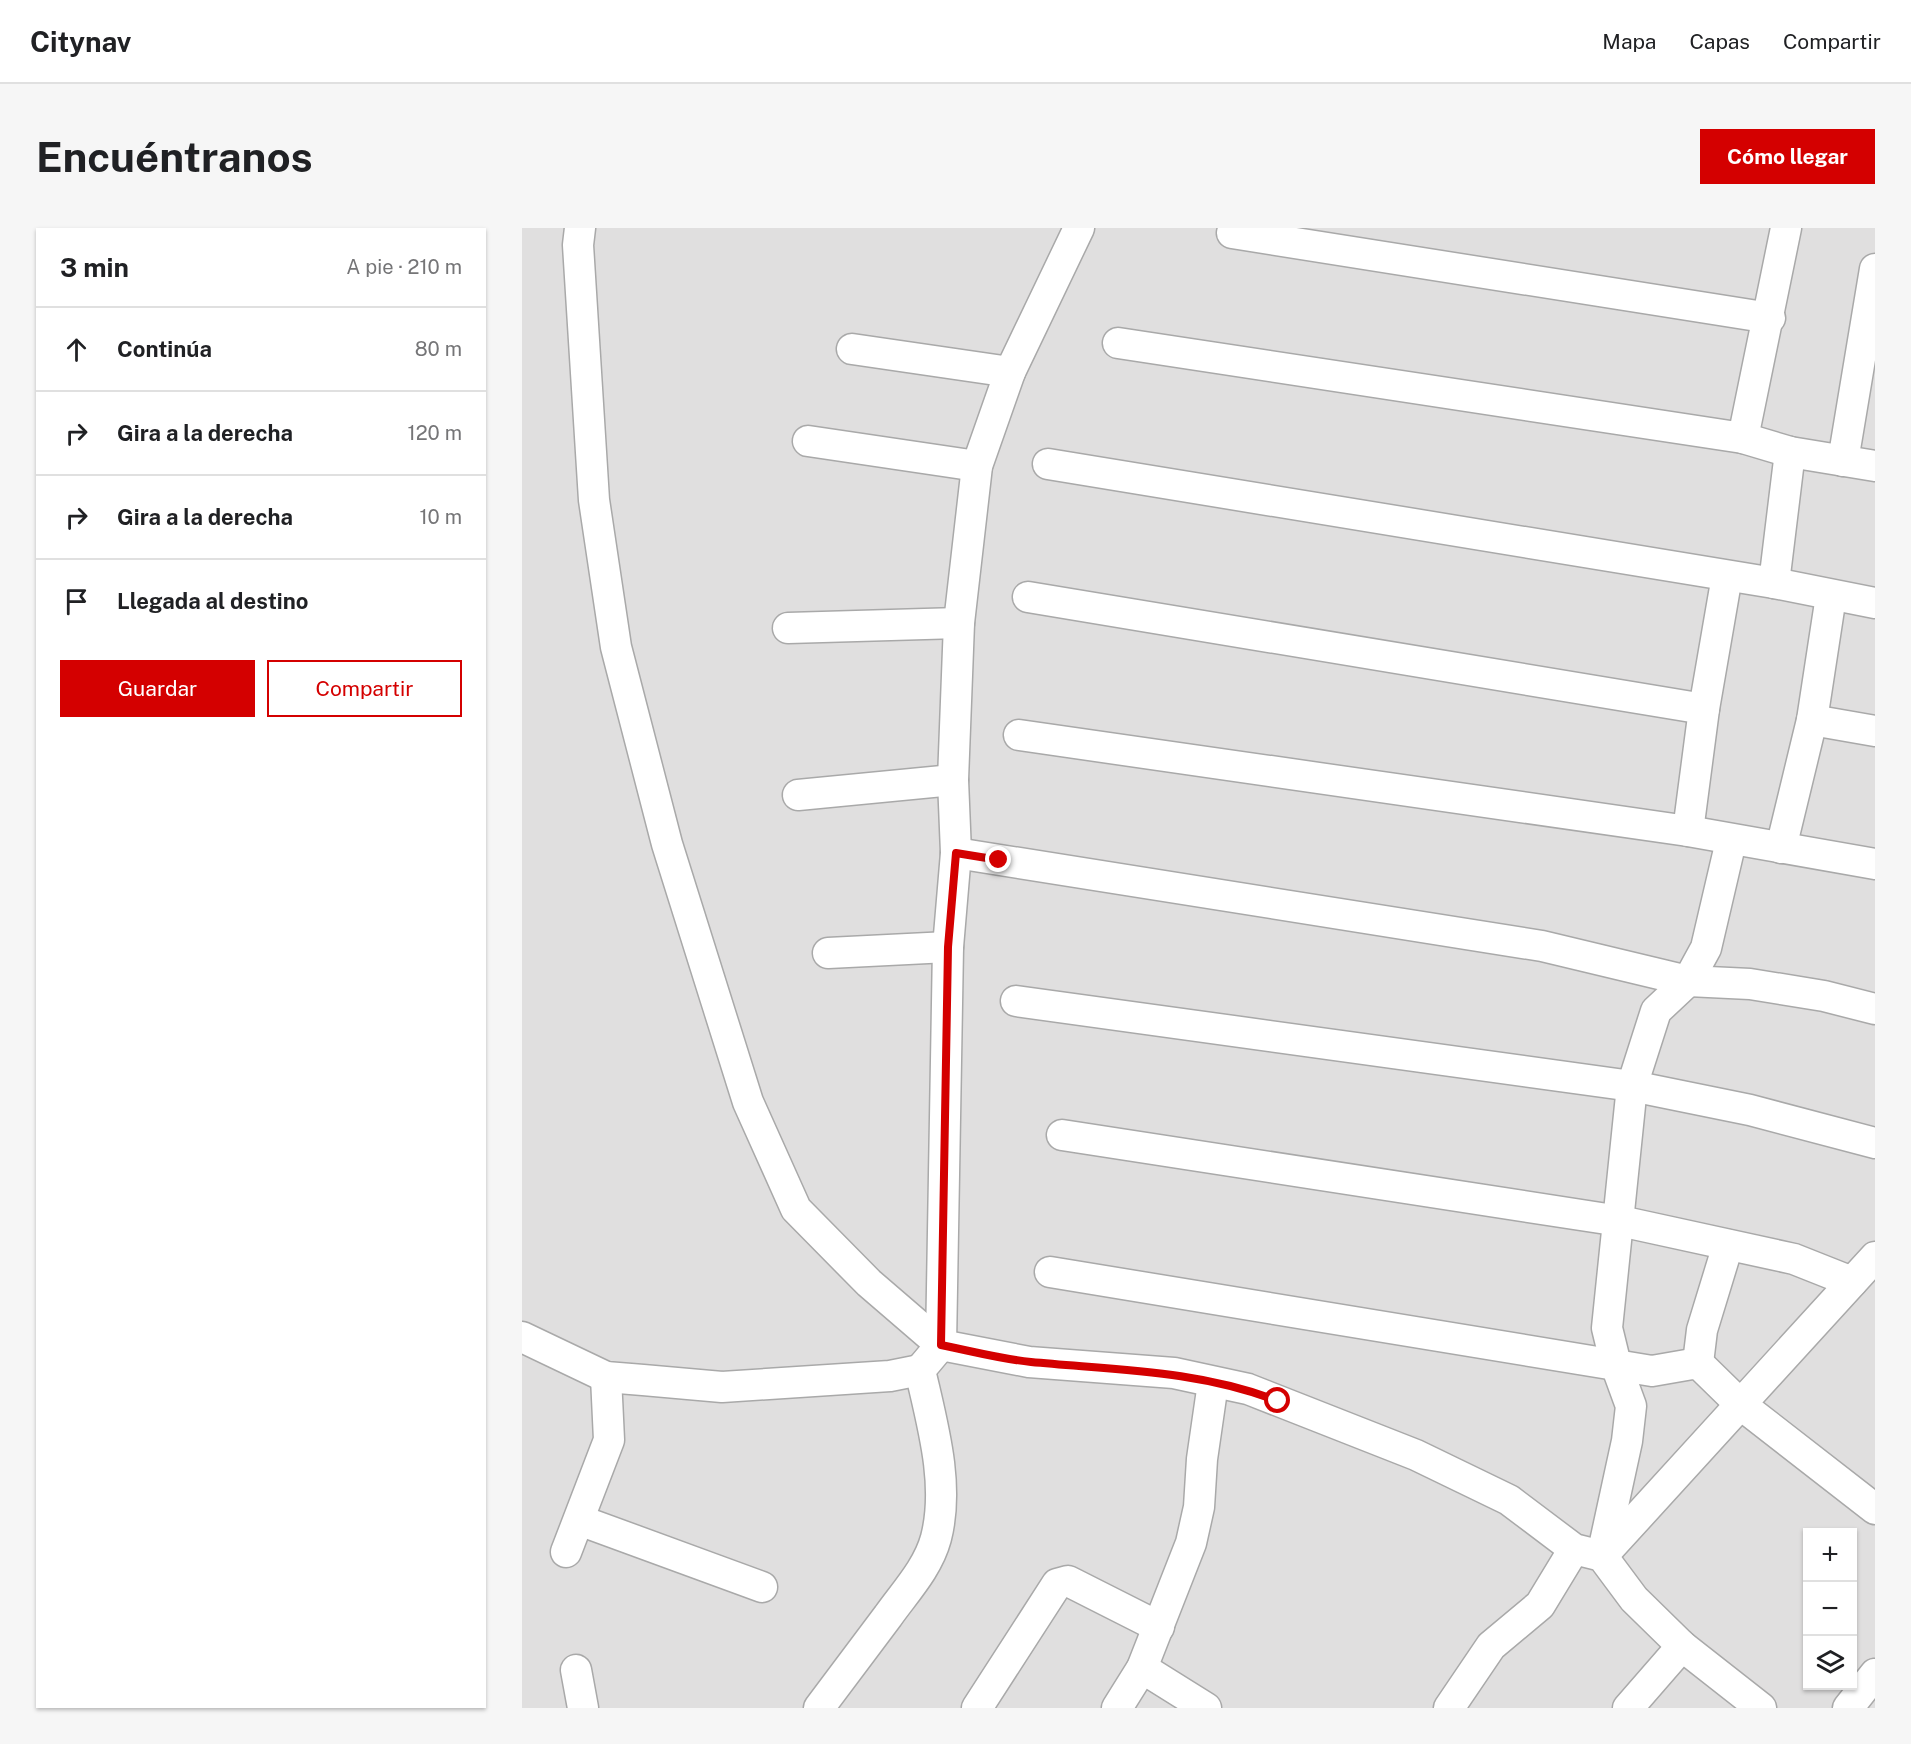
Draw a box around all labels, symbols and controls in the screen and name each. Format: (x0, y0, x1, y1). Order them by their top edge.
text: Citynav (30, 25, 131, 58)
text: Mapa (1602, 29, 1656, 54)
text: Capas (1689, 29, 1750, 54)
text: Compartir (1783, 29, 1881, 54)
button: Cómo llegar (1700, 129, 1875, 184)
text: Encuéntranos (36, 132, 313, 181)
text: 3 min (60, 252, 129, 283)
text: A pie · 210 m (346, 255, 462, 279)
icon: ahead (60, 333, 93, 366)
text: Continúa (117, 336, 212, 362)
text: 80 m (415, 337, 462, 361)
icon: right (60, 417, 93, 450)
text: Gira a la derecha (117, 420, 293, 446)
text: 120 m (408, 421, 462, 445)
icon: right (60, 501, 93, 534)
text: Gira a la derecha (117, 504, 293, 530)
text: 10 m (419, 505, 462, 529)
icon: arrive (60, 585, 93, 618)
text: Llegada al destino (117, 588, 308, 614)
button: Guardar (60, 660, 255, 717)
button: Compartir (267, 660, 462, 717)
route end (985, 846, 1011, 872)
route start (1264, 1387, 1290, 1413)
map controls (1803, 1528, 1857, 1690)
button: + (1803, 1528, 1857, 1582)
button: − (1803, 1582, 1857, 1636)
button: layers (1803, 1636, 1857, 1690)

